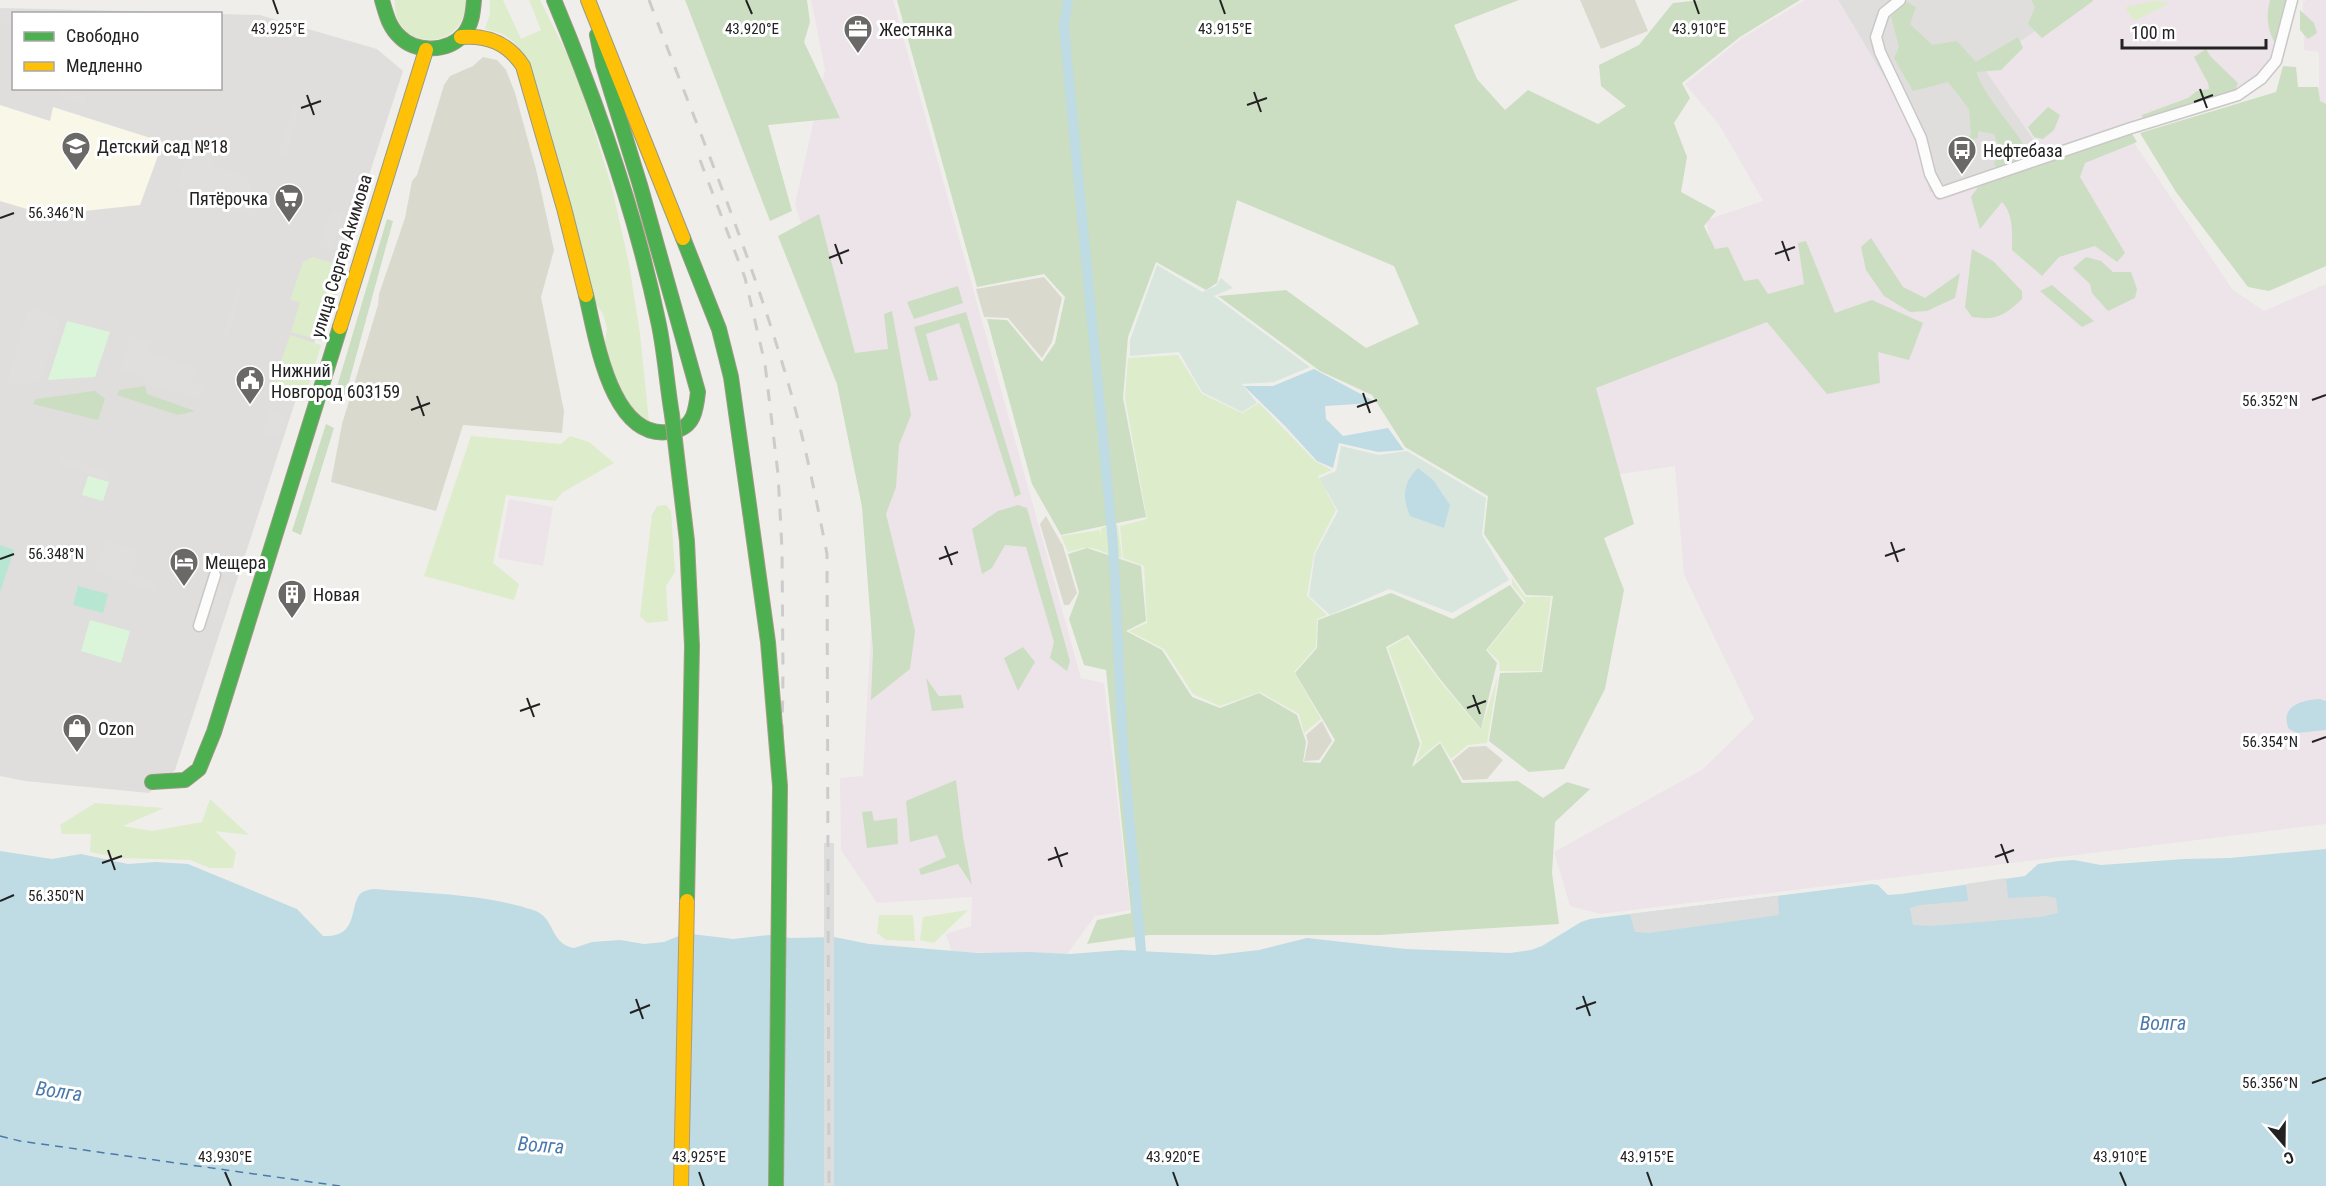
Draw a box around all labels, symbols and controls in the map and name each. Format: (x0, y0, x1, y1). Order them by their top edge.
legend (12, 12, 222, 90)
scale bar (2122, 12, 2266, 50)
office icon: Жестянка (842, 13, 874, 55)
place label: Жестянка (879, 19, 953, 40)
text: 43.925°E (251, 20, 305, 38)
text: 43.920°E (725, 20, 779, 38)
text: 43.915°E (1198, 20, 1252, 38)
text: 43.910°E (1672, 20, 1726, 38)
text: 100 m (2131, 22, 2175, 43)
text: Свободно (66, 25, 139, 46)
text: Медленно (66, 55, 143, 76)
school or university icon: Детский сад №18 (60, 130, 92, 172)
bus stop icon: Нефтебаза (1946, 134, 1978, 176)
place label: Детский сад №18 (97, 136, 228, 157)
place label: Нефтебаза (1983, 140, 2063, 161)
street label: улица Сергея Акимова (306, 172, 376, 340)
supermarket icon: Пятёрочка (273, 182, 305, 224)
place label: Пятёрочка (189, 188, 268, 209)
text: 56.346°N (28, 204, 84, 222)
place label: Нижний Новгород 603159 (271, 360, 400, 402)
public building icon: Нижний Новгород 603159 (234, 364, 266, 406)
text: 56.352°N (2242, 392, 2298, 410)
text: 56.348°N (28, 545, 84, 563)
hotel icon: Мещера (168, 546, 200, 588)
place label: Мещера (205, 552, 266, 573)
building icon: Новая (276, 578, 308, 620)
place label: Новая (313, 584, 360, 605)
shop icon: Ozon (61, 712, 93, 754)
place label: Ozon (98, 718, 134, 739)
text: 56.354°N (2242, 733, 2298, 751)
text: 56.350°N (28, 887, 84, 905)
water label: Волга (2140, 1011, 2186, 1035)
text: 56.356°N (2242, 1074, 2298, 1092)
water label: Волга (34, 1076, 84, 1106)
north arrow (2254, 1114, 2314, 1174)
water label: Волга (517, 1131, 565, 1159)
text: С (2281, 1147, 2296, 1168)
text: 43.930°E (198, 1148, 252, 1166)
text: 43.925°E (672, 1148, 726, 1166)
text: 43.920°E (1146, 1148, 1200, 1166)
text: 43.915°E (1620, 1148, 1674, 1166)
text: 43.910°E (2093, 1148, 2147, 1166)

